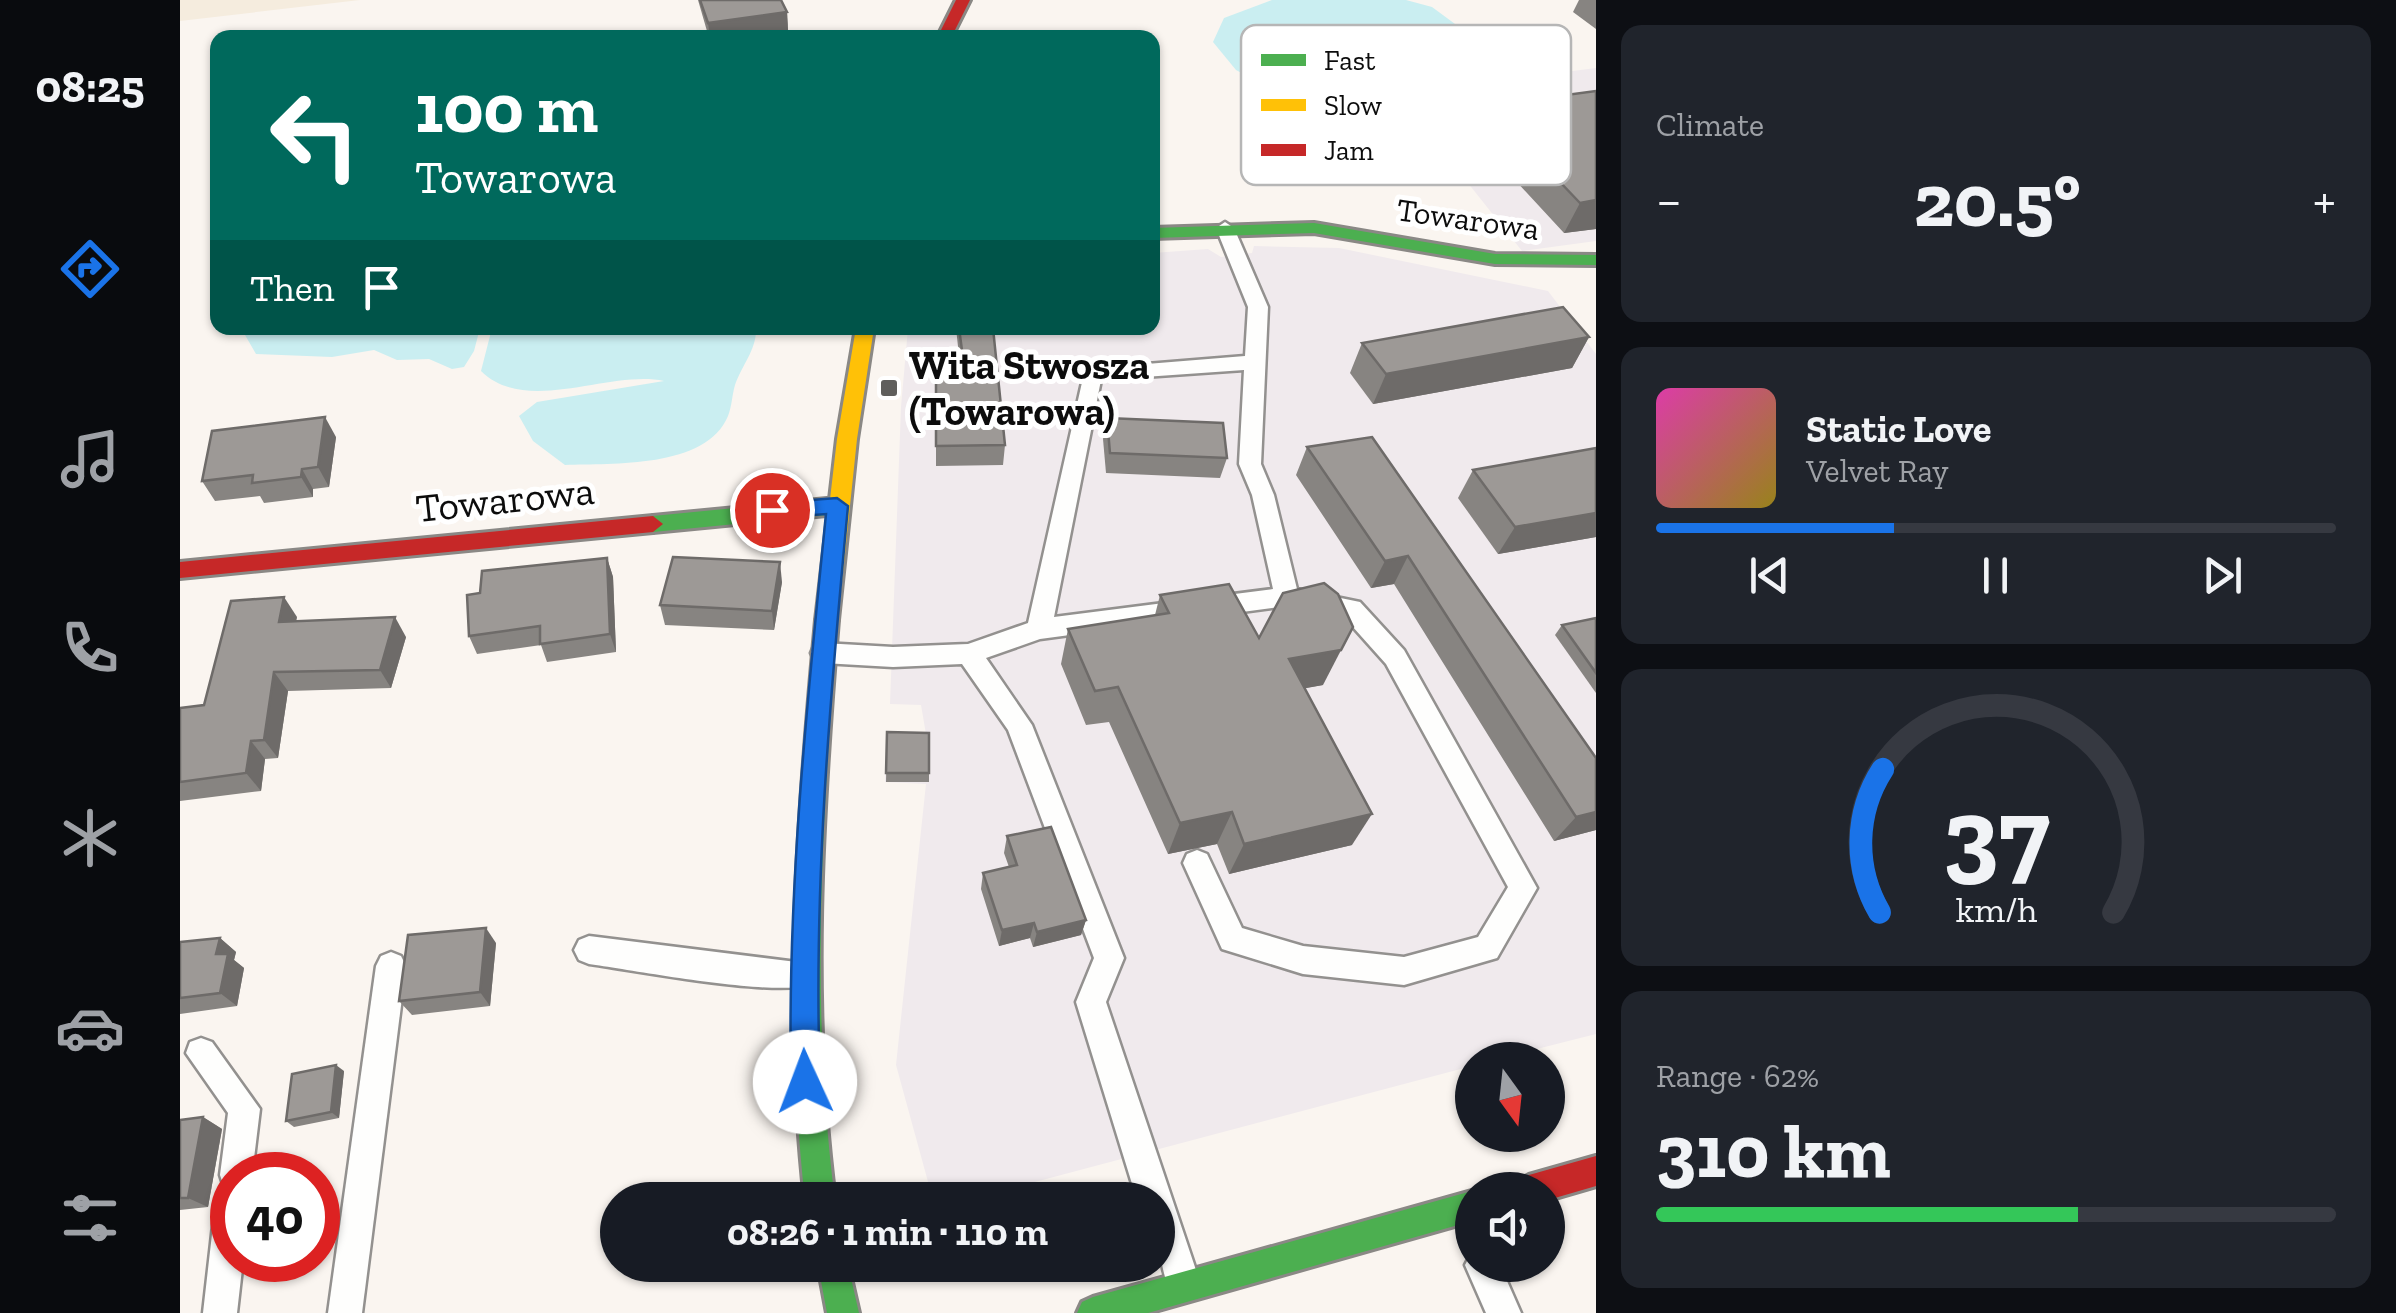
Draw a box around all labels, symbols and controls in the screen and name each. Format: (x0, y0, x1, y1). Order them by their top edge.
legend (1241, 25, 1571, 185)
text: Fast (1324, 44, 1376, 77)
text: 08:25 (36, 60, 145, 114)
text: 100 m (415, 66, 598, 150)
icon: left (250, 70, 380, 200)
text: Slow (1324, 89, 1382, 122)
text: Climate (1656, 106, 1764, 144)
text: Jam (1324, 134, 1374, 167)
text: Towarowa (415, 151, 617, 205)
text: 20.5° (1914, 155, 2081, 245)
text: − (1656, 167, 1682, 233)
text: + (2313, 167, 2336, 233)
street label: Towarowa (1394, 190, 1542, 248)
icon: directions (55, 234, 125, 304)
icon: arrive (354, 260, 409, 315)
text: Then (250, 265, 334, 311)
place label: Wita Stwosza (Towarowa) (909, 341, 1150, 435)
marker: Wita Stwosza (Towarowa) (878, 377, 900, 399)
text: Static Love (1806, 406, 1991, 452)
icon: music (55, 424, 125, 494)
text: Velvet Ray (1806, 452, 1949, 490)
street label: Towarowa (413, 466, 597, 532)
pin (730, 468, 815, 553)
icon: arrive (745, 483, 800, 538)
icon: previous (1742, 548, 1797, 603)
icon: pause (1968, 548, 2023, 603)
icon: next (2195, 548, 2250, 603)
icon: phone (55, 613, 125, 683)
text: 37 (1943, 772, 2049, 897)
icon: climate (55, 803, 125, 873)
text: km/h (1955, 888, 2037, 931)
icon: car (55, 993, 125, 1063)
position arrow (753, 1030, 857, 1134)
north arrow (1455, 1042, 1565, 1152)
map controls (1455, 1042, 1565, 1282)
text: Range · 62% (1656, 1057, 1819, 1095)
text: 310 km (1656, 1106, 1891, 1196)
speed limit sign: 40 (210, 1152, 340, 1282)
button: sound (1455, 1172, 1565, 1282)
icon: filters (55, 1183, 125, 1253)
text: 08:26 · 1 min · 110 m (727, 1209, 1048, 1255)

